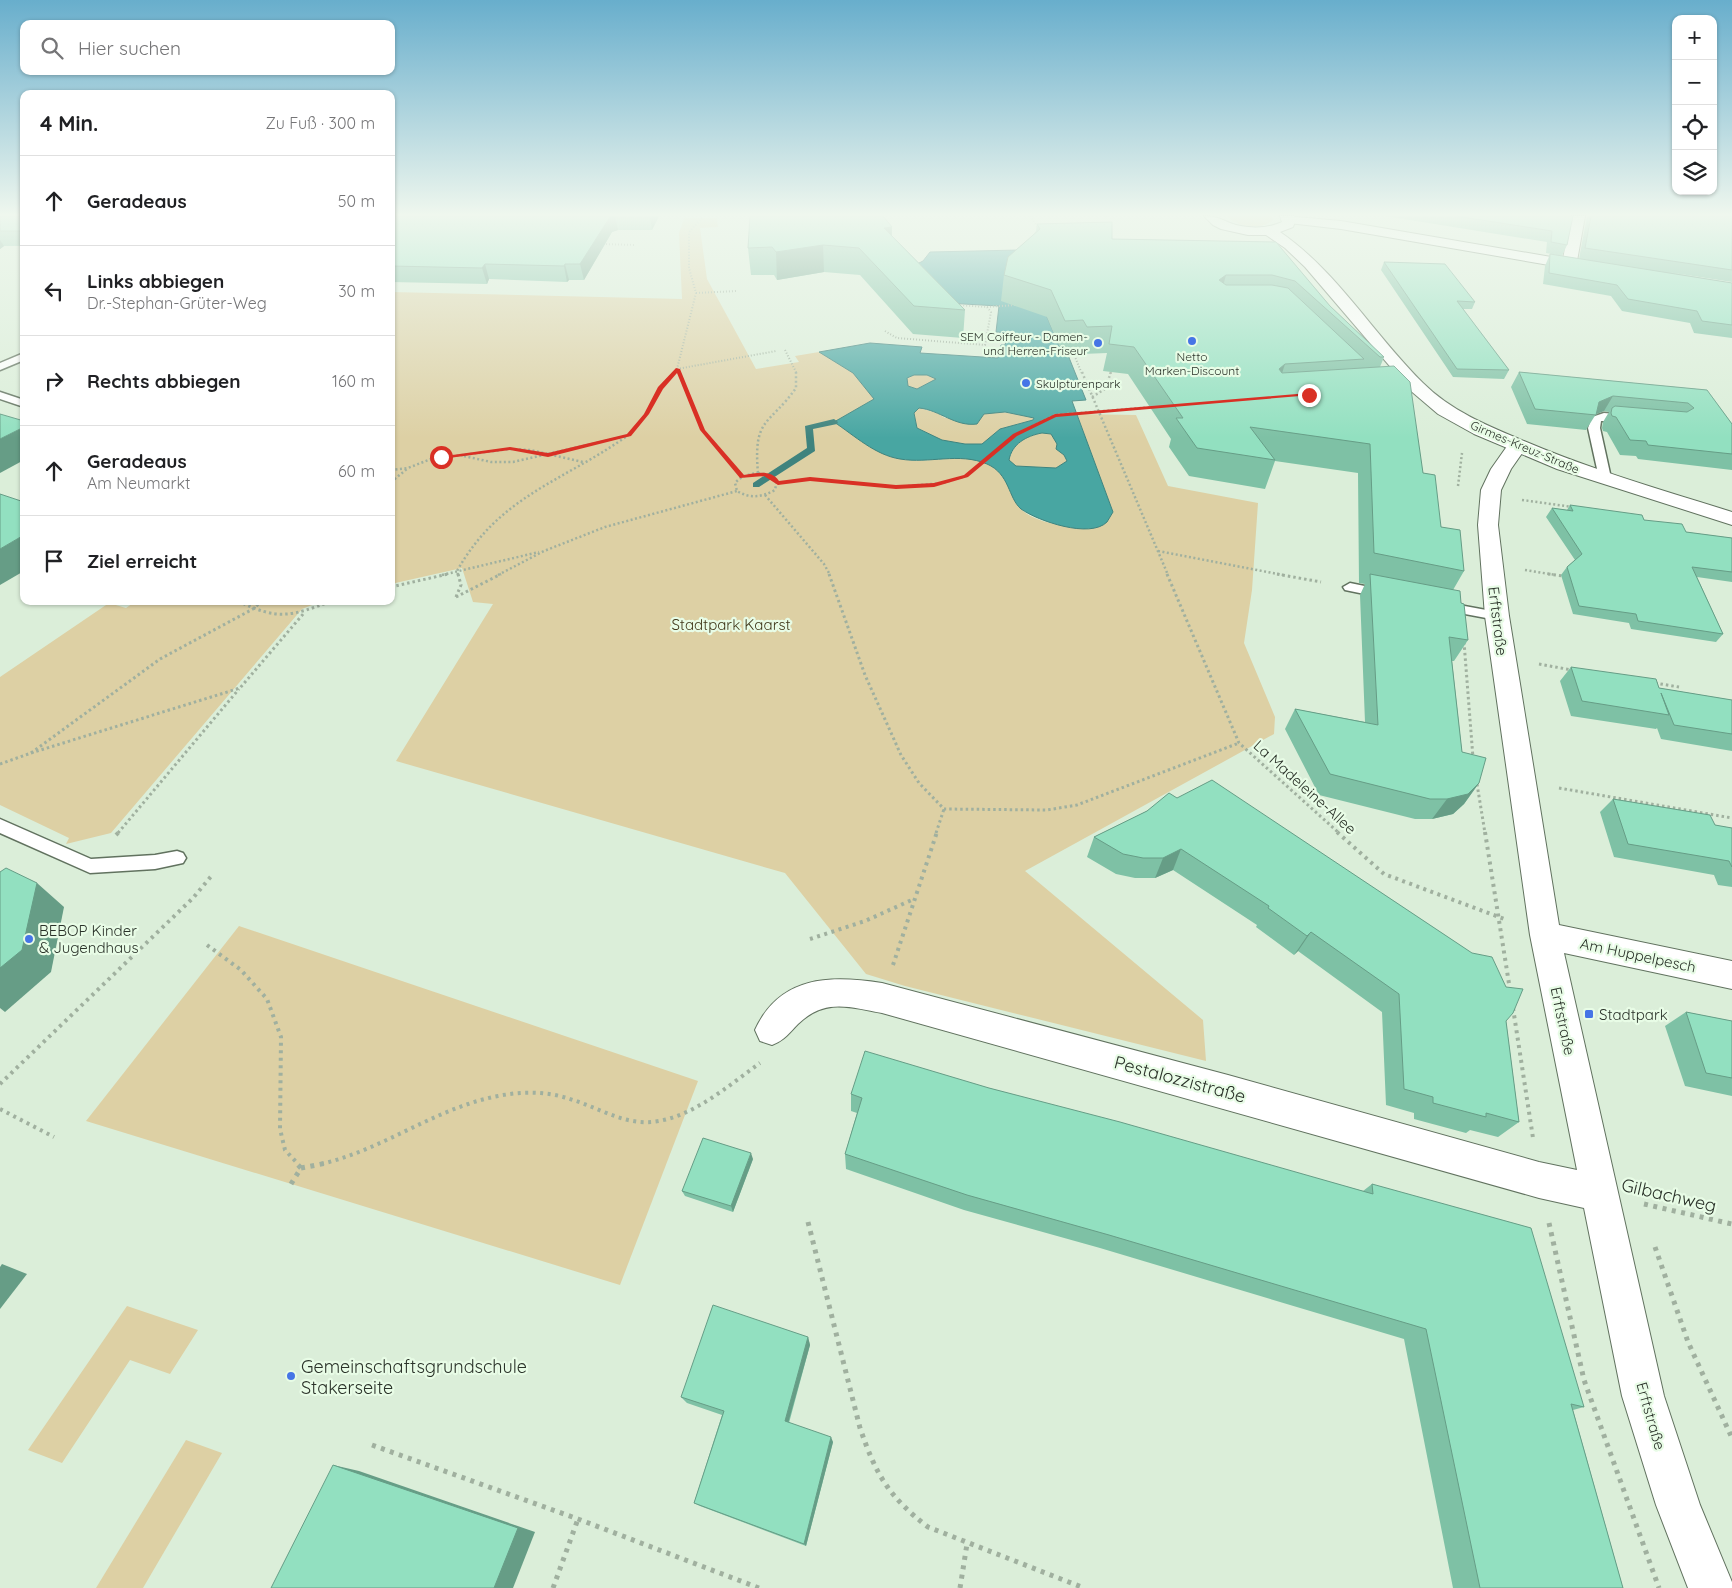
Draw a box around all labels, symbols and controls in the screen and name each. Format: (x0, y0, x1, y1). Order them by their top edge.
map controls (1672, 15, 1717, 195)
button: + (1672, 15, 1717, 60)
search box (20, 20, 395, 75)
icon: search (38, 34, 66, 62)
text: Hier suchen (78, 36, 181, 60)
button: − (1672, 60, 1717, 105)
button: locate (1672, 105, 1717, 150)
text: 4 Min. (40, 110, 98, 136)
text: Zu Fuß · 300 m (265, 113, 375, 133)
button: layers (1672, 150, 1717, 195)
icon: ahead (40, 187, 68, 215)
text: Geradeaus (87, 189, 187, 213)
text: 50 m (338, 191, 375, 211)
text: Links abbiegen (87, 269, 224, 293)
icon: left (40, 277, 68, 305)
text: 30 m (338, 281, 375, 301)
text: Dr.-Stephan-Grüter-Weg (87, 293, 267, 313)
place label: SEM Coiffeur - Damen- und Herren-Friseur (960, 329, 1088, 358)
marker: Netto Marken-Discount (1186, 335, 1198, 347)
marker: SEM Coiffeur - Damen- und Herren-Friseur (1092, 337, 1104, 349)
place label: Netto Marken-Discount (1145, 349, 1239, 378)
icon: right (40, 367, 68, 395)
text: Rechts abbiegen (87, 369, 240, 393)
text: 160 m (332, 371, 375, 391)
place label: Skulpturenpark (1036, 376, 1121, 391)
marker: Skulpturenpark (1020, 377, 1032, 389)
route end (1298, 384, 1321, 407)
street label: Girmes-Kreuz-Straße (1468, 417, 1582, 477)
route start (430, 446, 453, 469)
text: Geradeaus (87, 449, 187, 473)
icon: ahead (40, 457, 68, 485)
text: 60 m (338, 461, 375, 481)
text: Am Neumarkt (87, 473, 191, 493)
icon: arrive (40, 547, 68, 575)
text: Ziel erreicht (87, 549, 197, 573)
street label: Erftstraße (1484, 585, 1512, 657)
park label: Stadtpark Kaarst (671, 615, 791, 634)
street label: La Madeleine-Allee (1250, 736, 1360, 838)
place label: BEBOP Kinder & Jugendhaus (39, 921, 139, 957)
marker: BEBOP Kinder & Jugendhaus (23, 933, 35, 945)
street label: Am Huppelpesch (1578, 933, 1698, 977)
street label: Erftstraße (1546, 985, 1580, 1057)
place label: Stadtpark (1599, 1005, 1668, 1024)
marker: Stadtpark (1583, 1008, 1595, 1020)
street label: Pestalozzistraße (1112, 1050, 1248, 1108)
street label: Gilbachweg (1619, 1173, 1719, 1217)
place label: Gemeinschaftsgrundschule Stakerseite (301, 1355, 527, 1399)
marker: Gemeinschaftsgrundschule Stakerseite (285, 1370, 297, 1382)
street label: Erftstraße (1632, 1380, 1670, 1452)

